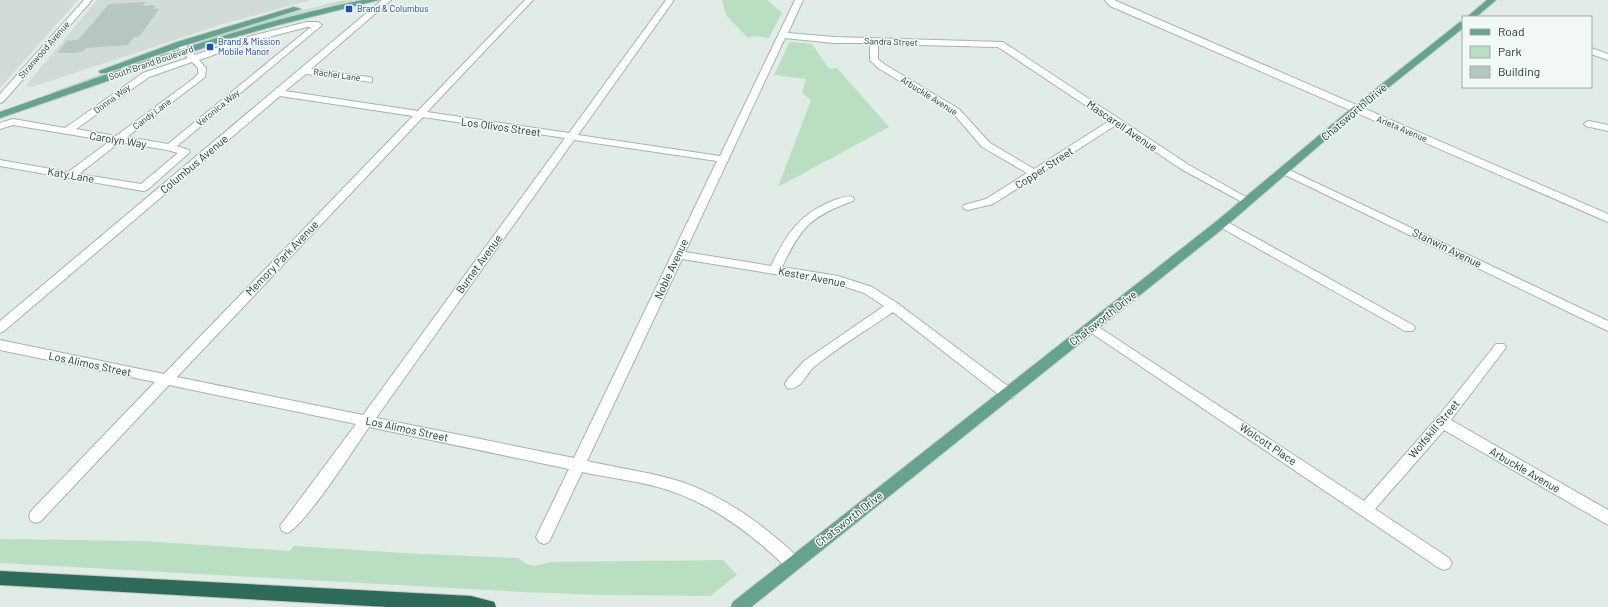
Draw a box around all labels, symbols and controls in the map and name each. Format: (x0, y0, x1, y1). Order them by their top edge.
place label: Brand & Columbus (357, 3, 428, 14)
marker: Brand & Columbus (344, 4, 354, 14)
legend (1462, 16, 1592, 88)
street label: Stranwood Avenue (16, 19, 72, 81)
text: Road (1498, 24, 1525, 38)
street label: Sandra Street (864, 35, 918, 48)
place label: Brand & Mission Mobile Manor (218, 36, 280, 57)
marker: Brand & Mission Mobile Manor (205, 42, 215, 52)
street label: South Brand Boulevard (107, 43, 195, 82)
text: Park (1498, 44, 1522, 58)
text: Building (1498, 64, 1540, 78)
street label: Rachel Lane (313, 66, 362, 83)
street label: Arbuckle Avenue (899, 74, 960, 118)
street label: Chatsworth Drive (1318, 80, 1389, 143)
street label: Donna Way (91, 82, 132, 116)
street label: Veronica Way (194, 87, 241, 128)
street label: Candy Lane (130, 96, 173, 132)
street label: Mascarell Avenue (1085, 97, 1160, 154)
street label: Arleta Avenue (1375, 113, 1429, 144)
street label: Los Olivos Street (460, 114, 542, 139)
street label: Carolyn Way (89, 129, 148, 150)
street label: Columbus Avenue (157, 131, 230, 196)
street label: Copper Street (1012, 144, 1075, 191)
street label: Katy Lane (47, 164, 96, 185)
street label: Memory Park Avenue (243, 217, 321, 298)
street label: Stanwin Avenue (1410, 225, 1484, 270)
street label: Burnet Avenue (453, 232, 504, 296)
street label: Noble Avenue (651, 236, 690, 301)
street label: Kester Avenue (777, 264, 847, 289)
street label: Chatsworth Drive (1067, 287, 1139, 348)
street label: Los Alimos Street (48, 348, 133, 379)
street label: Wolfskill Street (1405, 397, 1462, 461)
street label: Los Alimos Street (365, 413, 450, 444)
street label: Wolcott Place (1237, 420, 1299, 467)
street label: Arbuckle Avenue (1488, 444, 1563, 495)
street label: Chatsworth Drive (813, 488, 885, 549)

